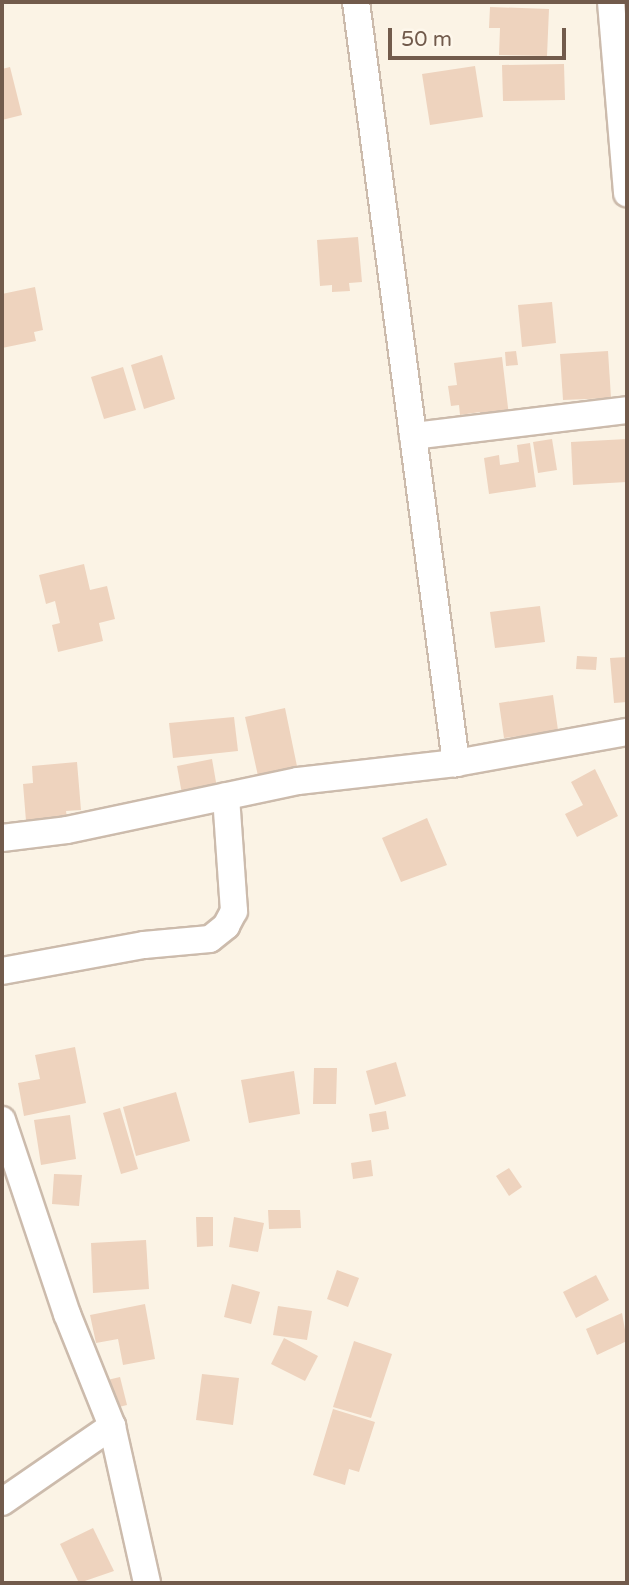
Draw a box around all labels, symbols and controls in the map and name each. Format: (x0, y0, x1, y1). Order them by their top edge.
scale bar (391, 14, 570, 58)
text: 50 m (401, 27, 452, 52)

